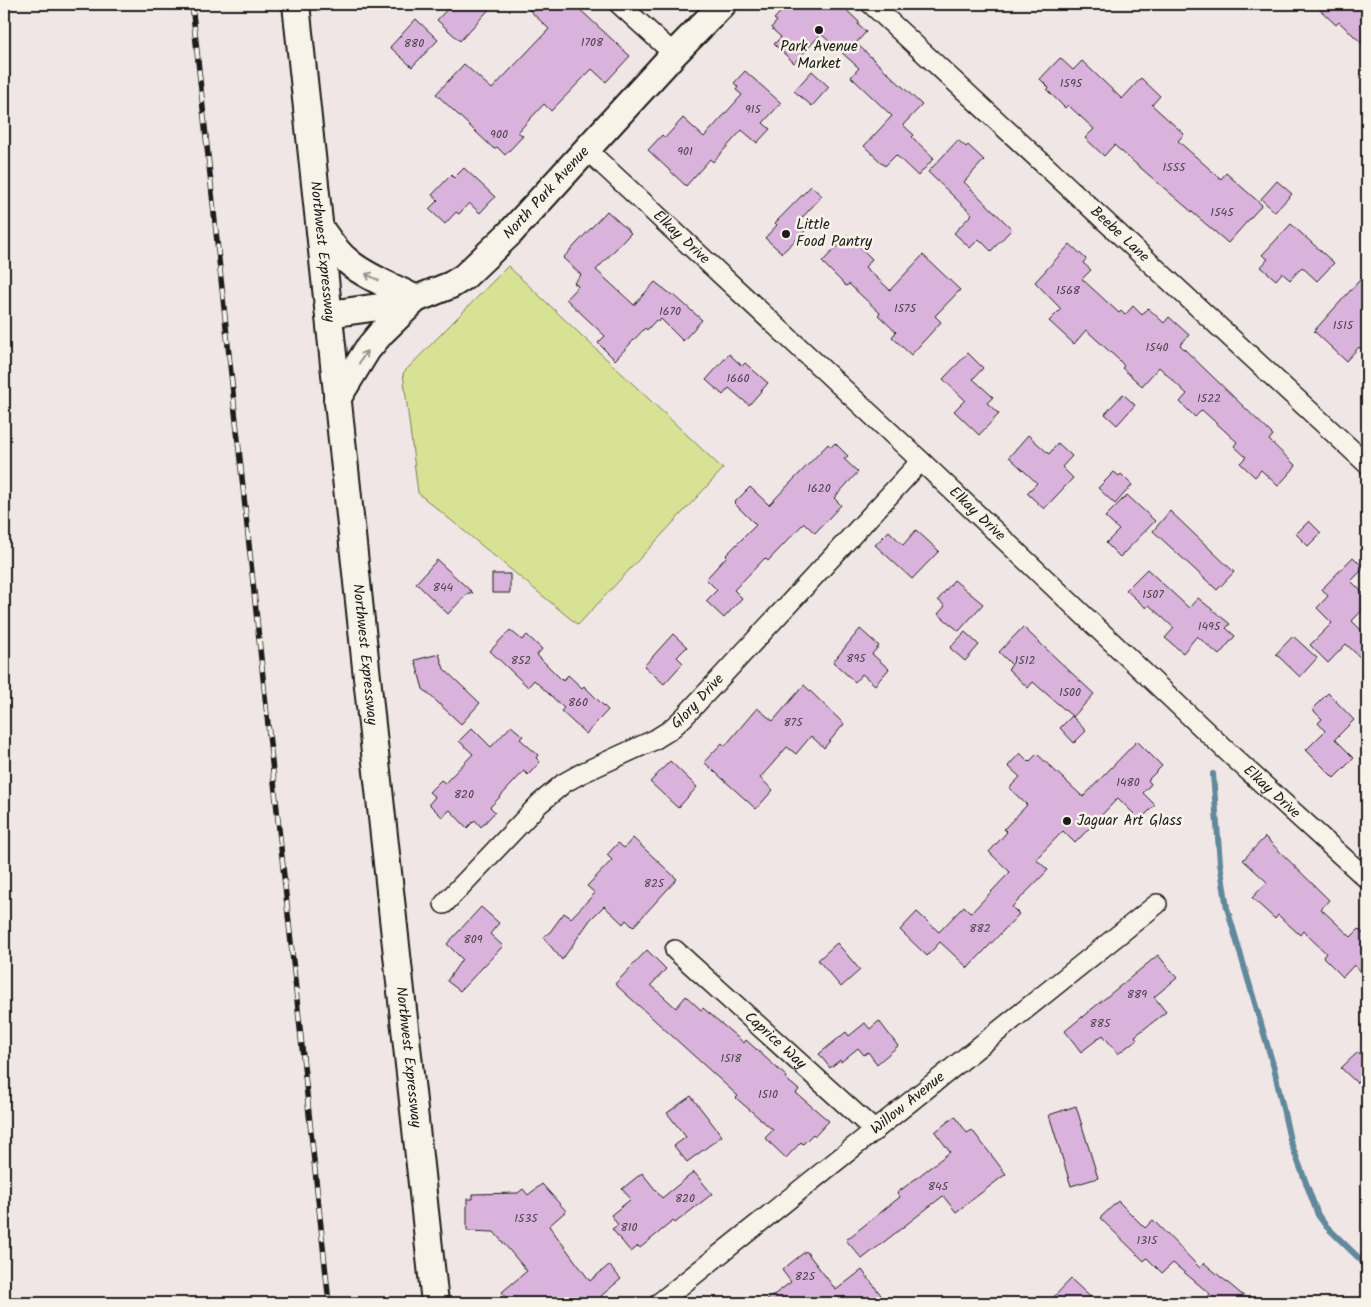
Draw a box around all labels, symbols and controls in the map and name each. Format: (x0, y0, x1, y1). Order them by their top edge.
marker: Park Avenue Market (813, 24, 825, 36)
house number: 1708 (581, 33, 604, 52)
house number: 880 (404, 34, 424, 53)
place label: Park Avenue Market (780, 35, 858, 76)
house number: 1595 (1060, 74, 1084, 93)
house number: 915 (745, 100, 763, 119)
house number: 900 (490, 125, 508, 144)
street label: North Park Avenue (498, 141, 596, 246)
house number: 901 (677, 142, 693, 161)
house number: 1555 (1162, 158, 1187, 177)
street label: Northwest Expressway (303, 180, 342, 324)
street label: Beebe Lane (1084, 201, 1155, 269)
house number: 1545 (1210, 203, 1235, 222)
street label: Elkay Drive (647, 205, 715, 271)
place label: Little Food Pantry (796, 213, 873, 254)
marker: Little Food Pantry (780, 228, 792, 240)
one-way arrow (365, 272, 380, 282)
house number: 1568 (1056, 281, 1081, 300)
house number: 1575 (894, 299, 918, 318)
house number: 1670 (659, 302, 681, 321)
house number: 1515 (1333, 316, 1355, 335)
house number: 1540 (1146, 338, 1168, 357)
one-way arrow (357, 350, 368, 364)
house number: 1660 (726, 369, 750, 388)
house number: 1522 (1197, 389, 1221, 408)
house number: 1620 (807, 479, 831, 498)
street label: Elkay Drive (943, 481, 1011, 547)
house number: 844 (433, 578, 454, 597)
street label: Northwest Expressway (345, 583, 384, 727)
house number: 1507 (1142, 585, 1164, 604)
house number: 1495 (1198, 617, 1222, 636)
house number: 895 (846, 649, 867, 668)
house number: 852 (511, 651, 531, 670)
house number: 1512 (1015, 651, 1036, 670)
street label: Glory Drive (666, 668, 730, 735)
house number: 1500 (1059, 683, 1081, 702)
house number: 860 (568, 693, 588, 712)
house number: 875 (783, 713, 804, 732)
street label: Elkay Drive (1237, 759, 1306, 825)
house number: 1480 (1116, 773, 1140, 792)
house number: 820 (454, 785, 474, 804)
place label: Jaguar Art Glass (1077, 809, 1183, 833)
marker: Jaguar Art Glass (1061, 815, 1073, 827)
house number: 825 (644, 874, 666, 893)
house number: 882 (969, 919, 991, 938)
house number: 809 (463, 930, 483, 949)
street label: Northwest Expressway (389, 985, 428, 1130)
house number: 889 (1127, 985, 1147, 1004)
street label: Caprice Way (738, 1006, 812, 1076)
house number: 885 (1090, 1014, 1112, 1033)
house number: 1518 (720, 1049, 742, 1068)
street label: Willow Avenue (865, 1066, 951, 1141)
house number: 1510 (758, 1085, 778, 1104)
house number: 845 (928, 1177, 950, 1196)
house number: 820 (675, 1189, 695, 1208)
house number: 1535 (514, 1209, 539, 1228)
house number: 810 (621, 1218, 638, 1237)
house number: 1315 (1137, 1231, 1159, 1250)
house number: 825 (795, 1267, 817, 1286)

